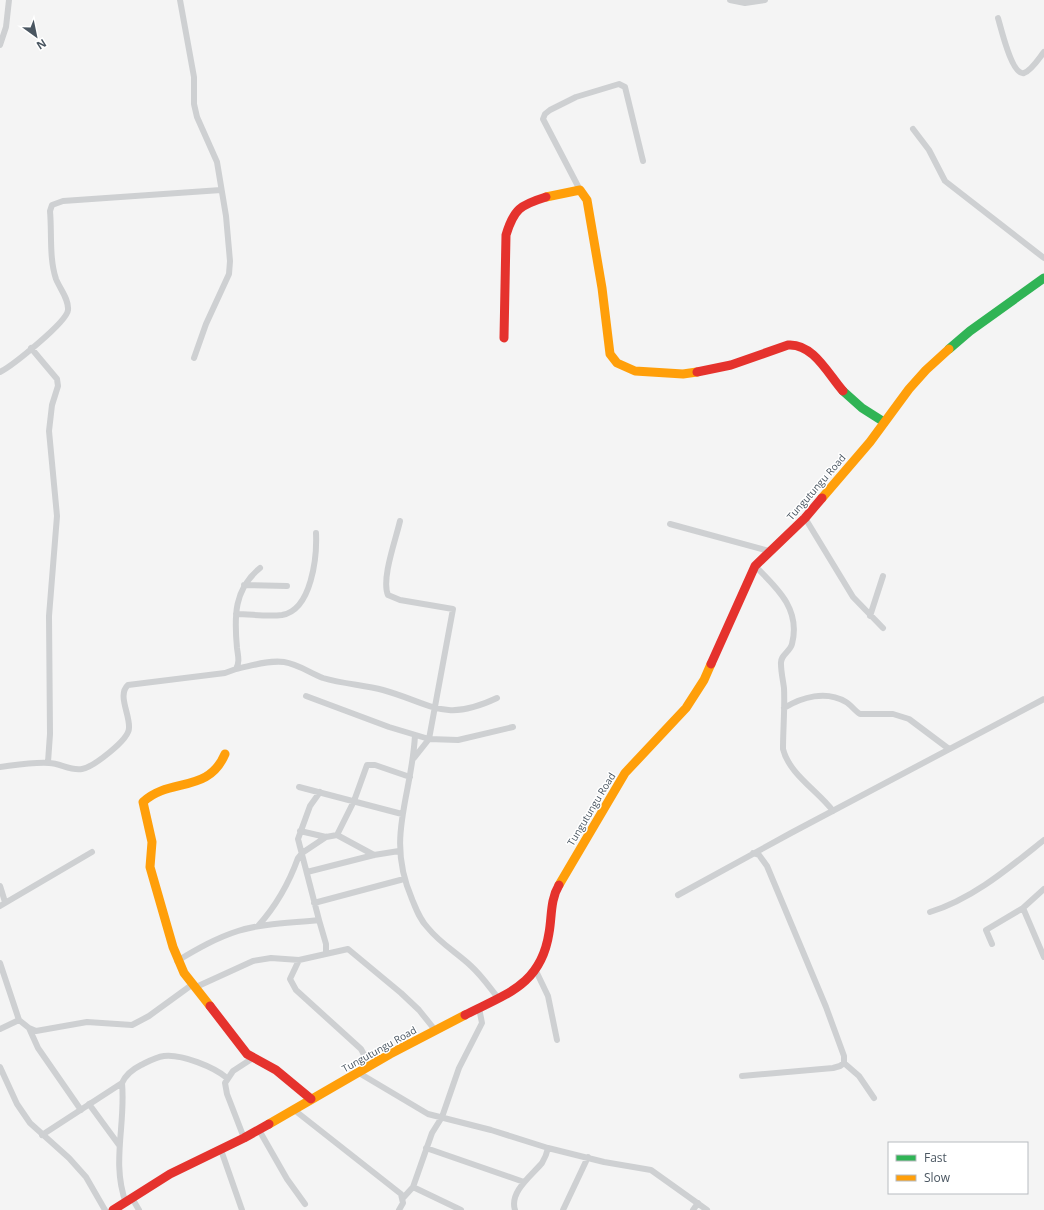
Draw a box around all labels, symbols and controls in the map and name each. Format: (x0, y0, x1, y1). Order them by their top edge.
north arrow (16, 16, 56, 56)
text: N (34, 36, 50, 54)
street label: Tungutungu Road (783, 451, 849, 523)
street label: Tungutungu Road (564, 770, 618, 848)
street label: Tungutungu Road (339, 1023, 419, 1075)
legend (888, 1142, 1028, 1194)
text: Fast (924, 1149, 947, 1166)
text: Slow (924, 1169, 951, 1186)

